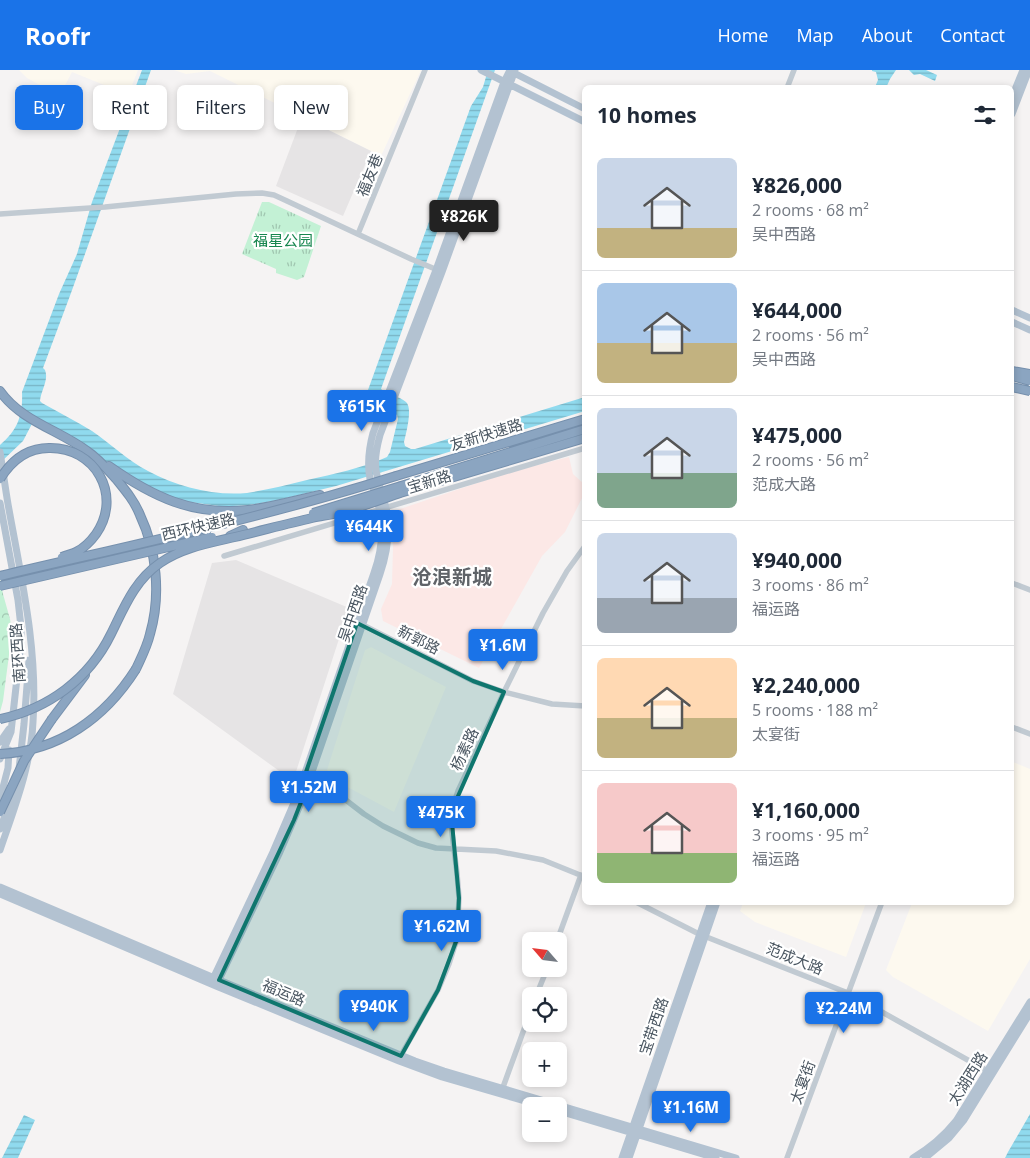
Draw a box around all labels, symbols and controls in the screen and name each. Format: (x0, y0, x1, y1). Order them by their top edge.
text: Roofr (25, 19, 91, 52)
text: Home (718, 23, 768, 47)
text: Map (796, 23, 834, 47)
text: About (862, 23, 912, 47)
text: Contact (940, 23, 1005, 47)
chip: Buy (15, 85, 83, 130)
chip: Rent (93, 85, 167, 130)
chip: Filters (177, 85, 264, 130)
chip: New (274, 85, 348, 130)
text: 10 homes (597, 101, 697, 129)
icon: filters (971, 101, 999, 129)
street label: 福友巷 (351, 150, 387, 200)
text: ¥826,000 (752, 171, 842, 199)
icon: home (637, 178, 697, 238)
text: 2 rooms · 68 m² (752, 199, 869, 221)
pin: ¥826K (429, 200, 499, 242)
text: ¥826K (440, 205, 488, 227)
text: 吴中西路 (752, 223, 816, 245)
park label: 福星公园 (253, 230, 313, 250)
text: ¥644,000 (752, 296, 842, 324)
icon: home (637, 303, 697, 363)
text: 2 rooms · 56 m² (752, 324, 869, 346)
text: 吴中西路 (752, 348, 816, 370)
pin: ¥615K (327, 390, 397, 432)
text: ¥615K (338, 395, 386, 417)
street label: 友新快速路 (447, 413, 525, 455)
text: ¥475,000 (752, 421, 842, 449)
icon: home (637, 428, 697, 488)
text: 2 rooms · 56 m² (752, 449, 869, 471)
street label: 宝新路 (405, 465, 453, 497)
text: 范成大路 (752, 473, 816, 495)
street label: 西环快速路 (159, 508, 237, 544)
pin: ¥644K (334, 510, 404, 552)
text: ¥644K (345, 515, 393, 537)
text: ¥940,000 (752, 546, 842, 574)
icon: home (637, 553, 697, 613)
district label: 沧浪新城 (412, 563, 492, 590)
text: 3 rooms · 86 m² (752, 574, 869, 596)
street label: 吴中西路 (333, 581, 371, 645)
text: 福运路 (752, 598, 800, 620)
street label: 新郭路 (394, 620, 444, 658)
street label: 南环西路 (5, 622, 29, 684)
pin: ¥1.6M (468, 628, 538, 671)
text: ¥1.6M (479, 634, 527, 656)
text: ¥2,240,000 (752, 671, 860, 699)
icon: home (637, 678, 697, 738)
text: 5 rooms · 188 m² (752, 699, 878, 721)
text: 太宴街 (752, 723, 800, 745)
street label: 杨素路 (445, 724, 483, 774)
pin: ¥1.52M (268, 770, 350, 813)
text: ¥1.52M (281, 776, 337, 798)
pin: ¥475K (406, 796, 476, 838)
text: ¥1,160,000 (752, 796, 860, 824)
text: ¥475K (417, 801, 465, 823)
icon: home (637, 803, 697, 863)
text: 3 rooms · 95 m² (752, 824, 869, 846)
text: 福运路 (752, 848, 800, 870)
pin: ¥1.62M (401, 910, 483, 952)
text: ¥1.62M (414, 915, 470, 937)
north arrow (522, 932, 568, 978)
map controls (522, 932, 567, 1142)
street label: 范成大路 (763, 937, 827, 979)
street label: 福运路 (259, 974, 309, 1010)
button: locate (522, 987, 567, 1032)
pin: ¥940K (339, 990, 409, 1032)
pin: ¥2.24M (803, 992, 885, 1034)
street label: 宝带西路 (634, 994, 672, 1058)
text: ¥940K (350, 995, 398, 1017)
text: ¥2.24M (816, 997, 872, 1019)
button: + (522, 1042, 567, 1087)
street label: 太湖西路 (943, 1047, 991, 1109)
street label: 太宴街 (785, 1057, 819, 1107)
pin: ¥1.16M (650, 1090, 732, 1133)
text: ¥1.16M (663, 1096, 719, 1118)
button: − (522, 1097, 567, 1142)

